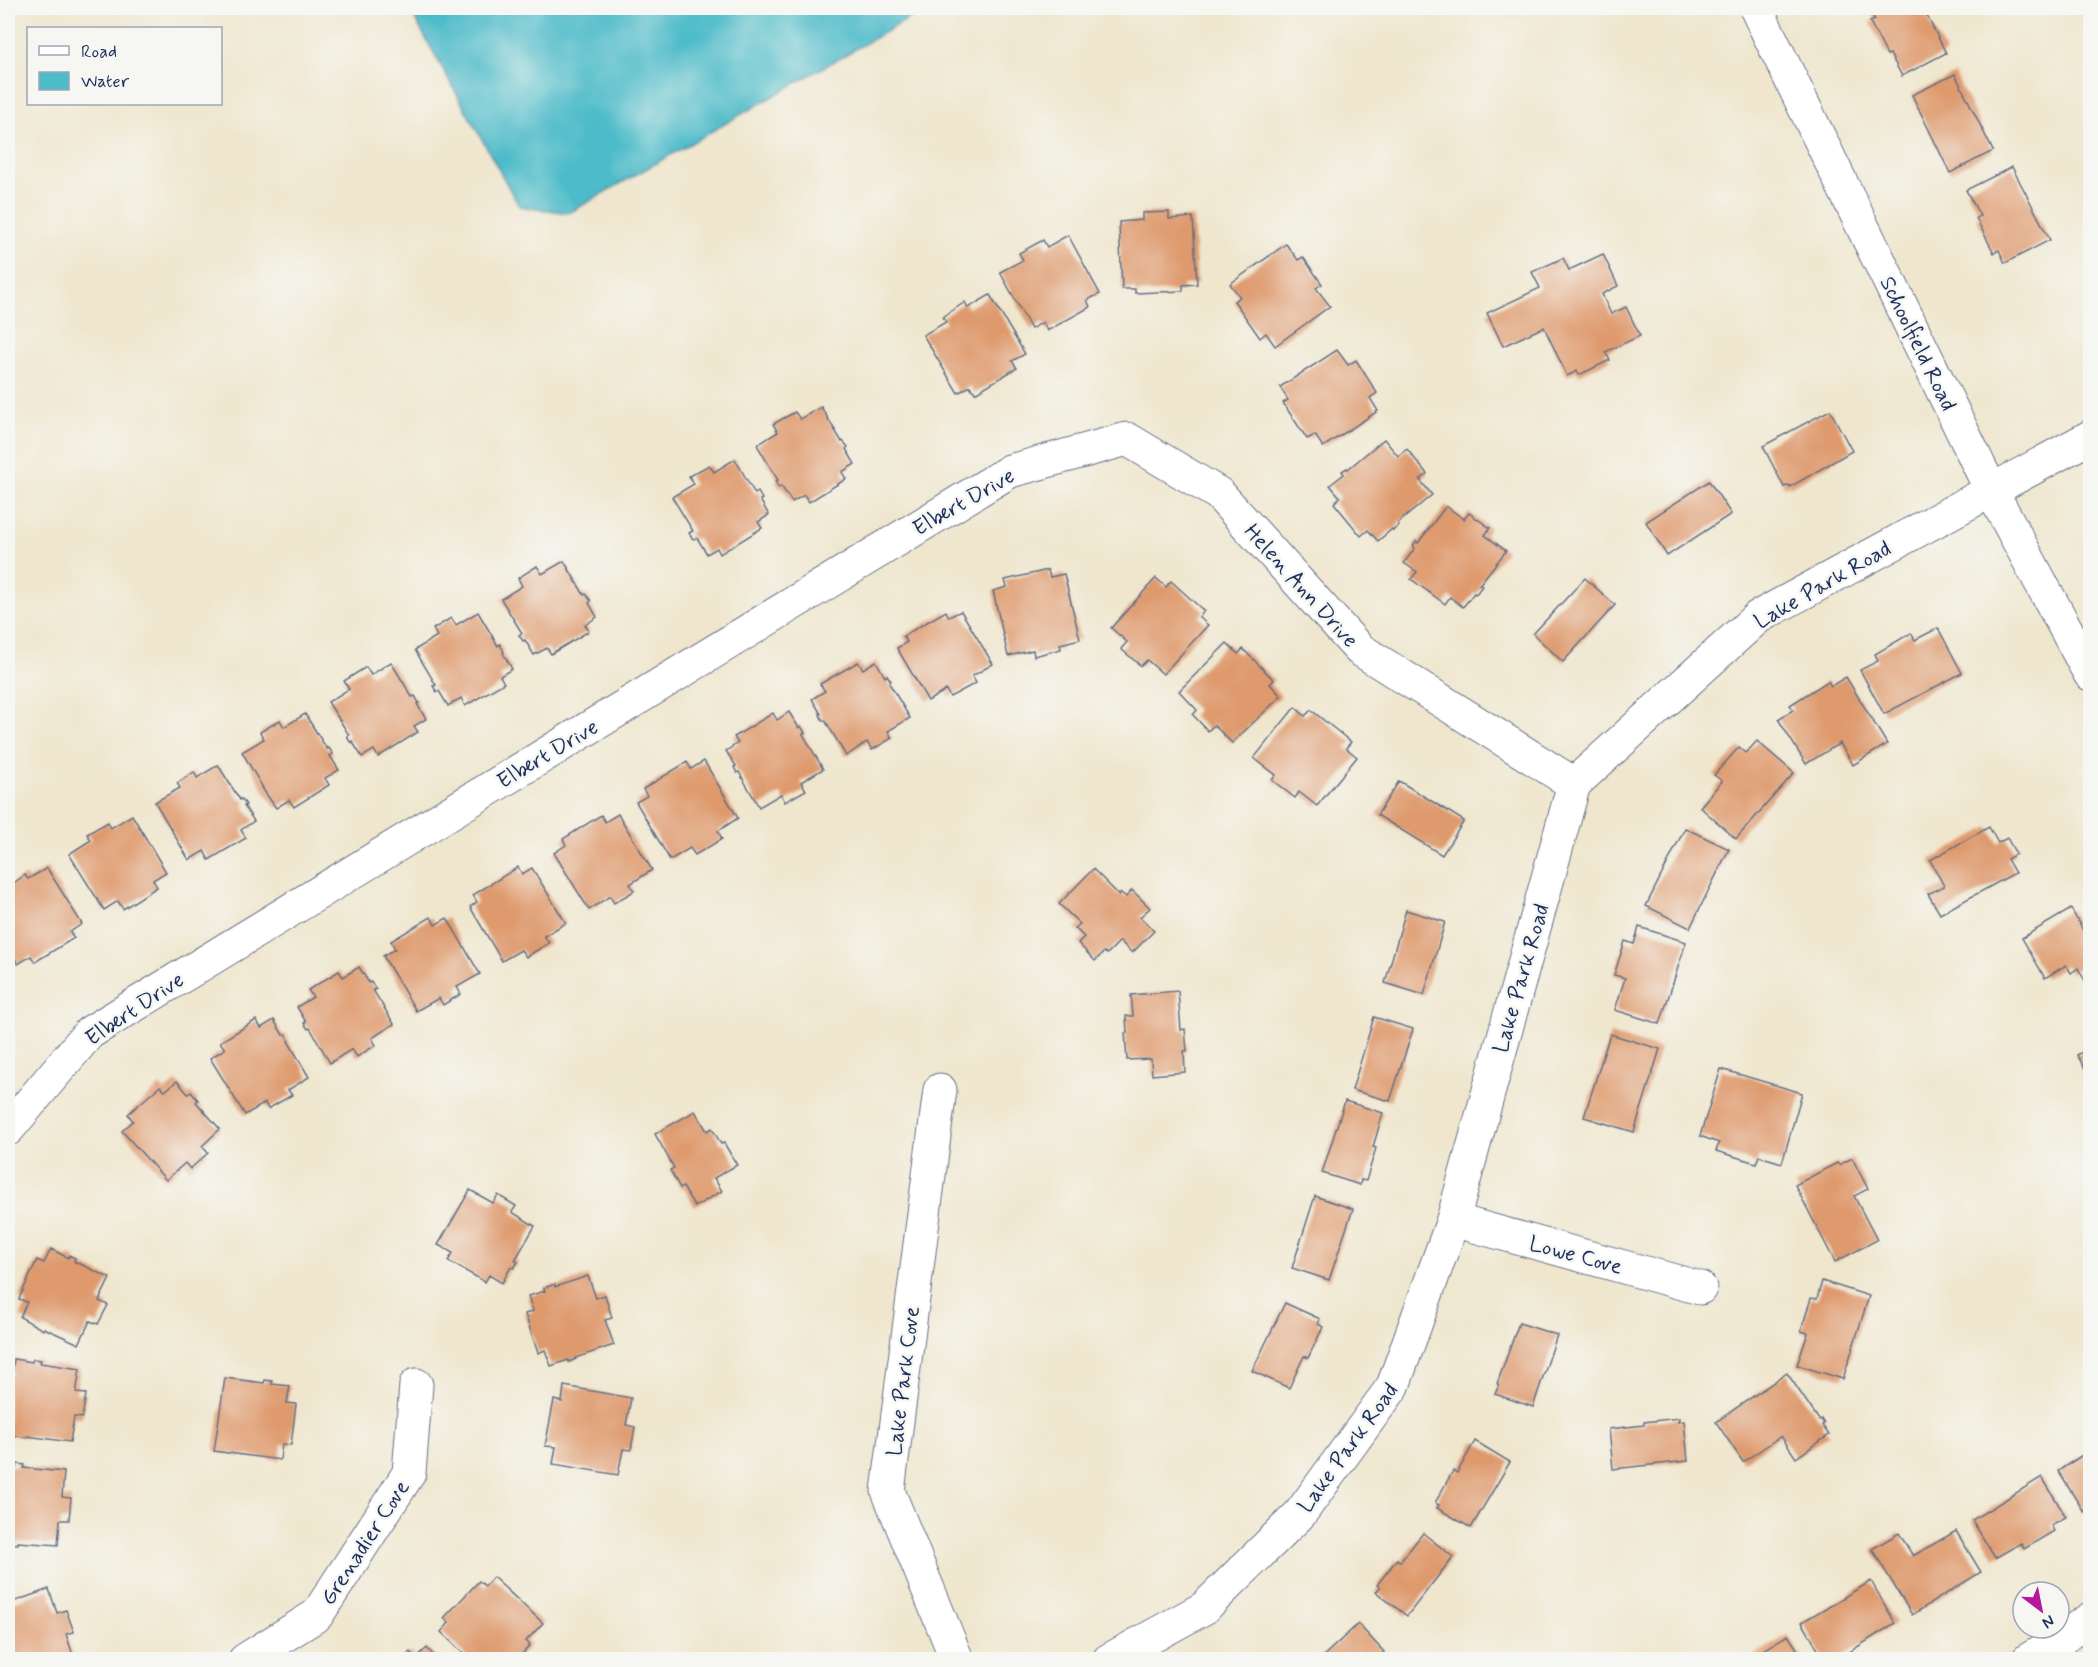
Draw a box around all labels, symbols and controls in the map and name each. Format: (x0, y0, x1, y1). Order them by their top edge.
legend (27, 27, 222, 105)
text: Road (81, 40, 117, 64)
text: Water (81, 70, 130, 94)
street label: Schoolfield Road (1873, 272, 1962, 416)
street label: Elbert Drive (908, 462, 1020, 543)
street label: Helen Ann Drive (1237, 518, 1364, 654)
street label: Lake Park Road (1749, 535, 1897, 636)
street label: Elbert Drive (492, 714, 604, 796)
street label: Lake Park Road (1487, 901, 1557, 1056)
street label: Elbert Drive (80, 966, 190, 1053)
street label: Lowe Cove (1526, 1230, 1625, 1282)
street label: Lake Park Cove (881, 1305, 927, 1458)
street label: Lake Park Road (1292, 1378, 1405, 1519)
street label: Grenadier Cove (315, 1475, 417, 1611)
north arrow (2011, 1580, 2071, 1640)
text: N (2038, 1610, 2058, 1633)

